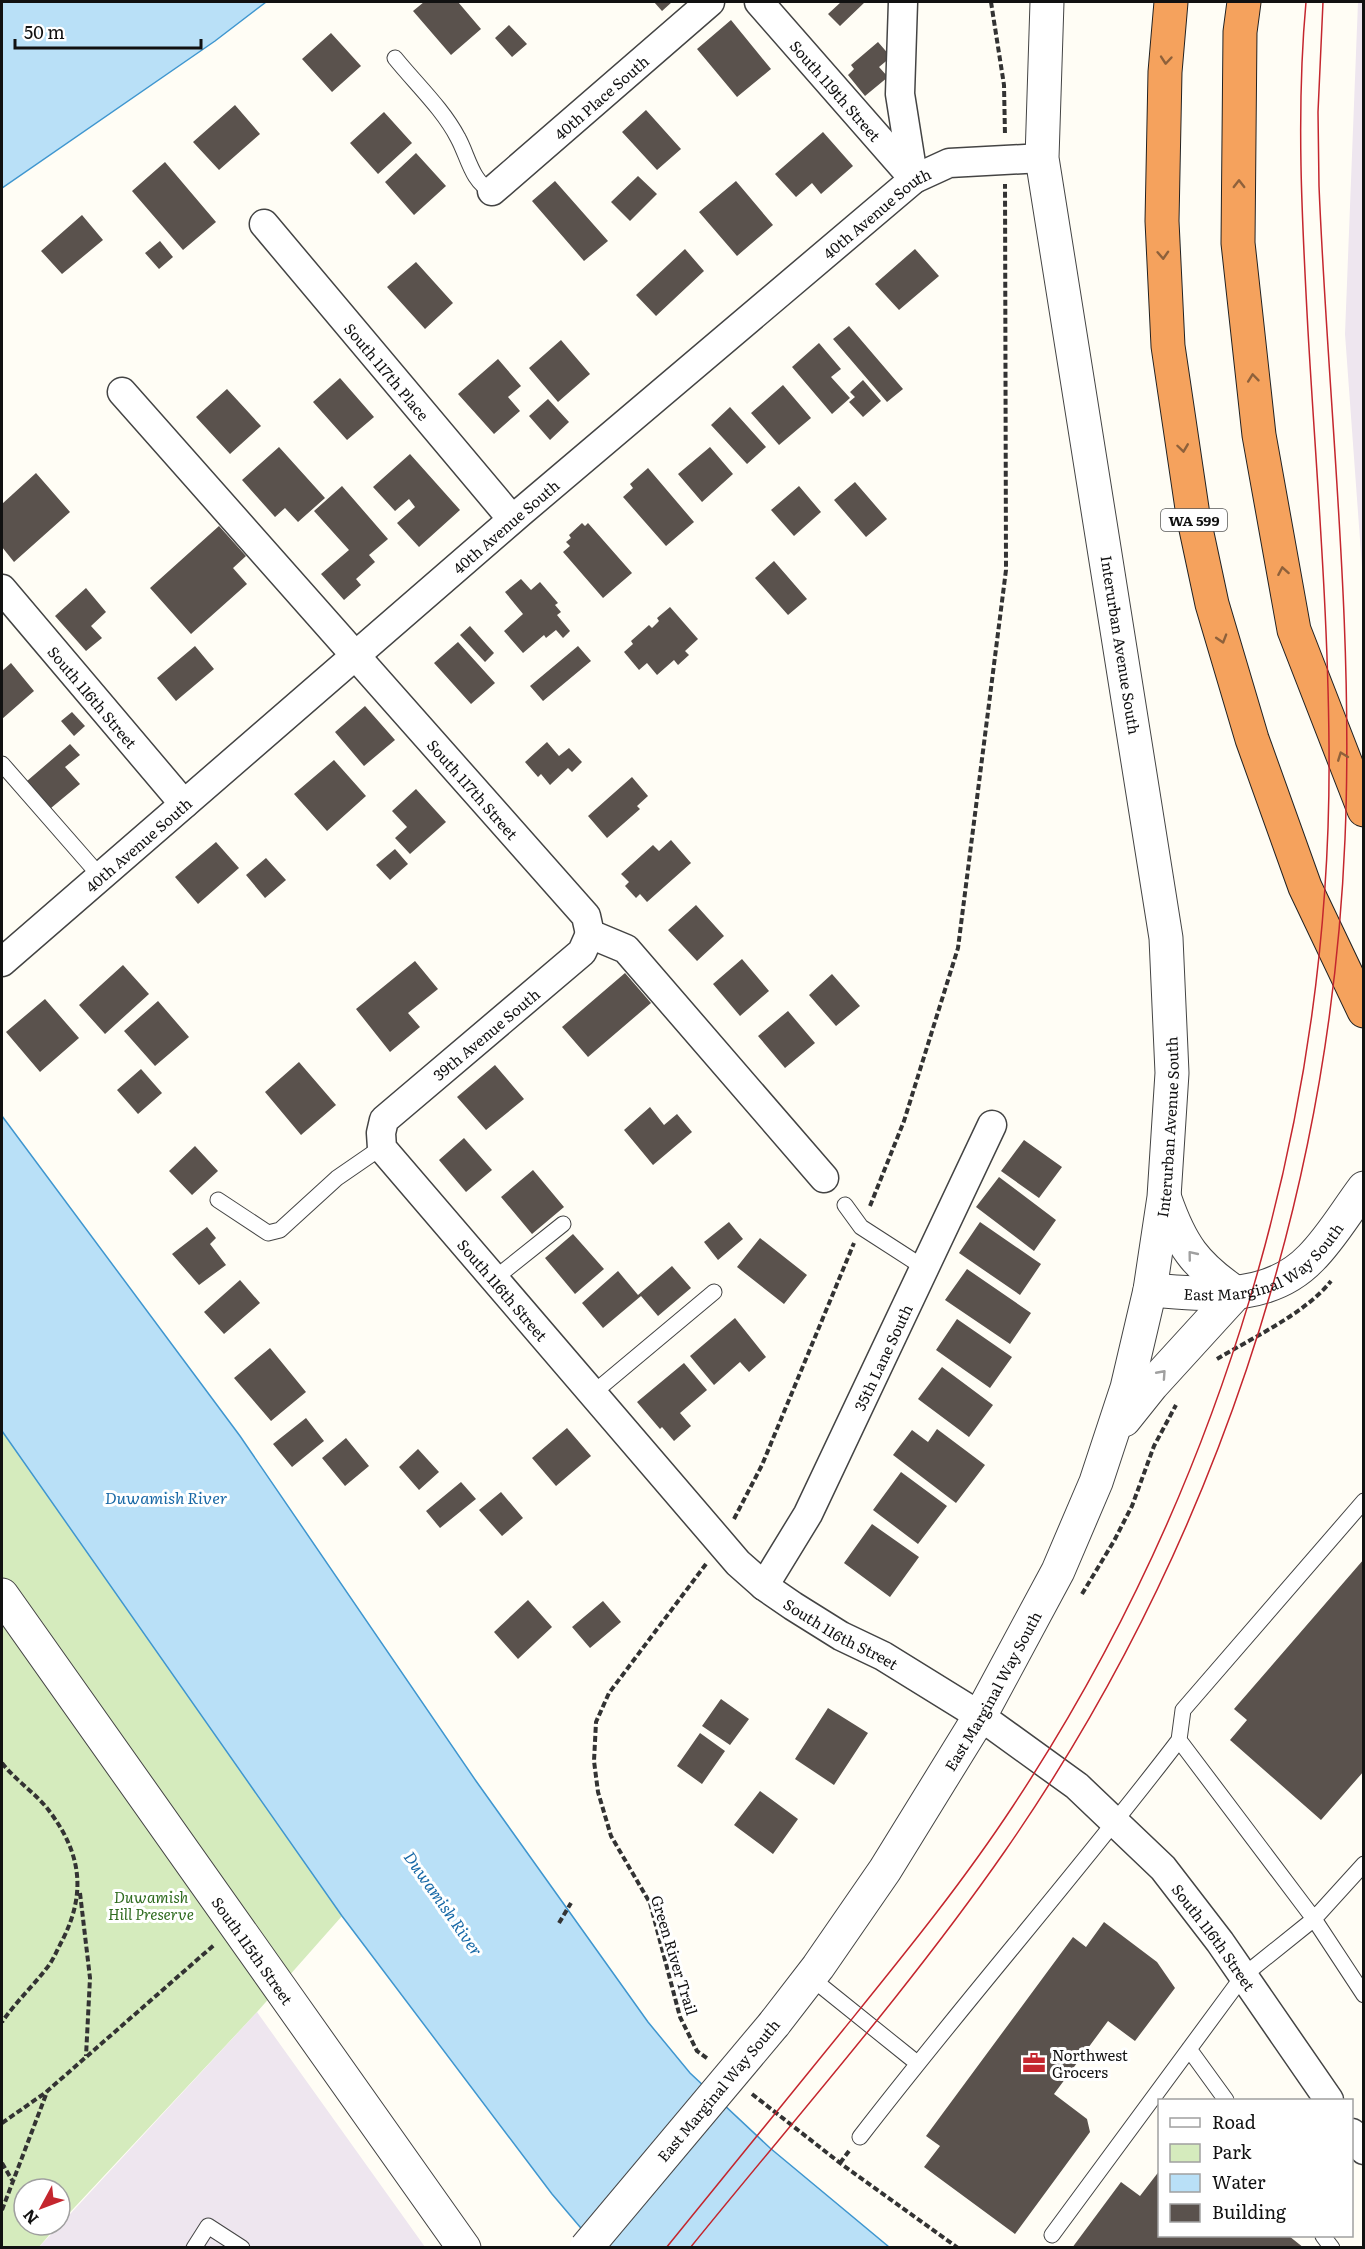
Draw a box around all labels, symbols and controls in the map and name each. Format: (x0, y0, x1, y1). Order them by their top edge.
scale bar (15, 12, 201, 50)
text: 50 m (24, 18, 65, 45)
street label: South 119th Street (785, 34, 887, 146)
street label: 40th Place South (548, 49, 653, 144)
one-way arrow (1160, 55, 1173, 64)
street label: 40th Avenue South (817, 161, 934, 264)
one-way arrow (1233, 180, 1245, 189)
one-way arrow (1157, 250, 1170, 259)
street label: South 117th Place (340, 317, 436, 425)
one-way arrow (1247, 374, 1260, 383)
one-way arrow (1176, 444, 1188, 453)
street label: 40th Avenue South (447, 473, 564, 578)
road number: WA 599 (1161, 509, 1227, 531)
street label: Interurban Avenue South (1095, 554, 1147, 736)
one-way arrow (1277, 566, 1290, 576)
one-way arrow (1215, 633, 1227, 644)
street label: South 116th Street (43, 640, 143, 753)
street label: South 117th Street (423, 734, 524, 844)
one-way arrow (1337, 751, 1350, 762)
street label: 40th Avenue South (80, 791, 196, 897)
street label: 39th Avenue South (428, 982, 545, 1086)
street label: Interurban Avenue South (1150, 1036, 1184, 1219)
street label: East Marginal Way South (1183, 1217, 1348, 1305)
street label: South 116th Street (453, 1233, 554, 1345)
one-way arrow (1188, 1251, 1199, 1262)
street label: 35th Lane South (847, 1300, 917, 1414)
one-way arrow (1155, 1370, 1166, 1381)
water label: Duwamish River (105, 1485, 227, 1509)
street label: South 116th Street (779, 1592, 903, 1674)
street label: East Marginal Way South (938, 1606, 1046, 1775)
water label: Duwamish River (399, 1846, 489, 1960)
street label: South 116th Street (1167, 1878, 1262, 1995)
park label: Duwamish Hill Preserve (108, 1885, 194, 1925)
street label: South 115th Street (207, 1891, 299, 2009)
street label: Green River Trail (646, 1892, 704, 2018)
street label: East Marginal Way South (651, 2014, 785, 2166)
place label: Northwest Grocers (1052, 2043, 1128, 2083)
office icon: Northwest Grocers (1021, 2050, 1047, 2076)
legend (1158, 2099, 1353, 2237)
text: Road (1212, 2108, 1256, 2135)
text: Park (1212, 2138, 1253, 2165)
text: Water (1212, 2168, 1266, 2195)
north arrow (12, 2177, 72, 2237)
text: Building (1212, 2198, 1287, 2225)
text: N (16, 2205, 43, 2230)

